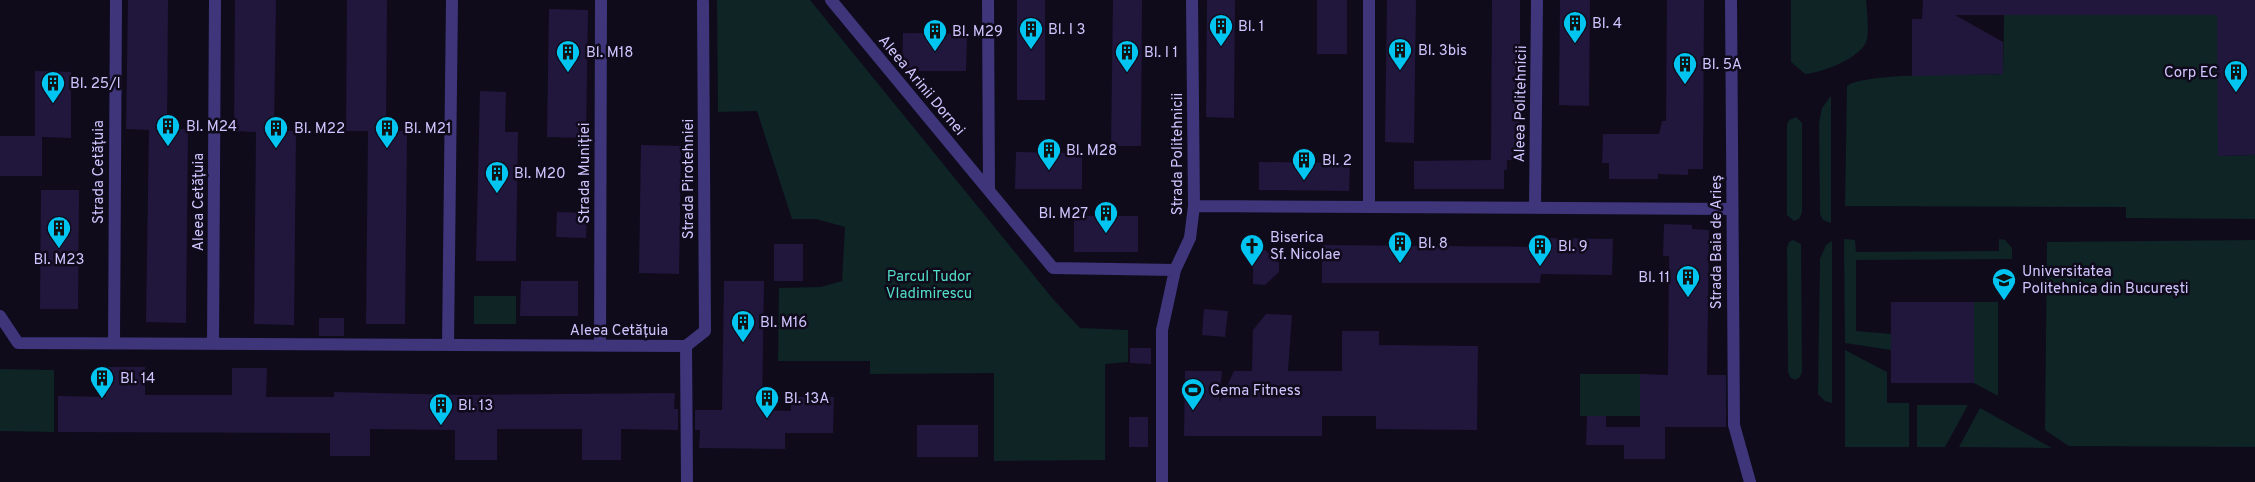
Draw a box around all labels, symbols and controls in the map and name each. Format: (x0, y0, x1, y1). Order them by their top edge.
building icon: Bl. 4 (1562, 10, 1588, 44)
building icon: Bl. 1 (1208, 13, 1234, 47)
place label: Bl. 4 (1592, 15, 1622, 34)
building icon: Bl. I 3 (1018, 16, 1044, 50)
building icon: Bl. M29 (922, 18, 948, 52)
place label: Bl. 1 (1238, 18, 1264, 37)
place label: Bl. I 3 (1048, 21, 1085, 40)
place label: Bl. M29 (952, 23, 1003, 42)
street label: Aleea Arinii Dornei (873, 32, 968, 140)
building icon: Bl. 3bis (1387, 37, 1413, 71)
building icon: Bl. M18 (555, 39, 581, 73)
building icon: Bl. I 1 (1114, 39, 1140, 73)
place label: Bl. 3bis (1418, 42, 1467, 61)
place label: Bl. M18 (586, 44, 634, 63)
place label: Bl. I 1 (1144, 44, 1178, 63)
street label: Aleea Politehnicii (1511, 45, 1532, 163)
building icon: Bl. 5A (1672, 51, 1698, 85)
place label: Bl. 5A (1702, 56, 1742, 75)
building icon: Corp EC (2223, 59, 2249, 93)
place label: Corp EC (2164, 64, 2218, 83)
building icon: Bl. 25/I (40, 70, 66, 104)
place label: Bl. 25/I (70, 75, 121, 94)
street label: Strada Politehnicii (1169, 93, 1188, 215)
building icon: Bl. M24 (155, 113, 181, 147)
building icon: Bl. M22 (263, 115, 289, 149)
building icon: Bl. M21 (374, 115, 400, 149)
place label: Bl. M24 (186, 118, 237, 137)
street label: Strada Pirotehniei (680, 119, 699, 239)
street label: Strada Cetățuia (90, 120, 109, 224)
place label: Bl. M22 (294, 120, 345, 139)
place label: Bl. M21 (404, 120, 452, 139)
street label: Strada Muniției (576, 122, 595, 224)
building icon: Bl. M28 (1036, 137, 1062, 171)
place label: Bl. M28 (1066, 142, 1117, 161)
building icon: Bl. 2 (1291, 147, 1317, 181)
place label: Bl. 2 (1322, 152, 1352, 171)
street label: Aleea Cetățuia (190, 153, 209, 251)
building icon: Bl. M20 (484, 160, 510, 194)
place label: Bl. M20 (514, 165, 566, 184)
street label: Strada Baia de Arieș (1708, 175, 1727, 309)
building icon: Bl. M27 (1093, 200, 1119, 234)
place label: Bl. M27 (1038, 205, 1088, 224)
building icon: Bl. M23 (46, 215, 72, 249)
place label: Biserica Sf. Nicolae (1270, 229, 1341, 265)
building icon: Bl. 8 (1387, 230, 1413, 264)
church icon: Biserica Sf. Nicolae (1239, 233, 1265, 267)
building icon: Bl. 9 (1527, 233, 1553, 267)
place label: Bl. 8 (1418, 235, 1448, 254)
place label: Bl. 9 (1558, 238, 1588, 257)
place label: Bl. M23 (34, 251, 84, 270)
place label: Universitatea Politehnica din București (2022, 263, 2189, 299)
building icon: Bl. 11 (1675, 264, 1701, 298)
school or university icon: Universitatea Politehnica din București (1991, 267, 2017, 301)
park label: Parcul Tudor Vladimirescu (886, 268, 972, 304)
place label: Bl. 11 (1638, 269, 1670, 288)
building icon: Bl. M16 (730, 309, 756, 343)
place label: Bl. M16 (760, 314, 807, 333)
street label: Aleea Cetățuia (570, 322, 668, 341)
building icon: Bl. 14 (89, 365, 115, 399)
place label: Bl. 14 (120, 370, 155, 389)
sports icon: Gema Fitness (1180, 377, 1206, 411)
place label: Gema Fitness (1210, 382, 1301, 401)
building icon: Bl. 13A (754, 385, 780, 419)
place label: Bl. 13A (784, 390, 829, 409)
building icon: Bl. 13 (428, 392, 454, 426)
place label: Bl. 13 (458, 397, 493, 416)

